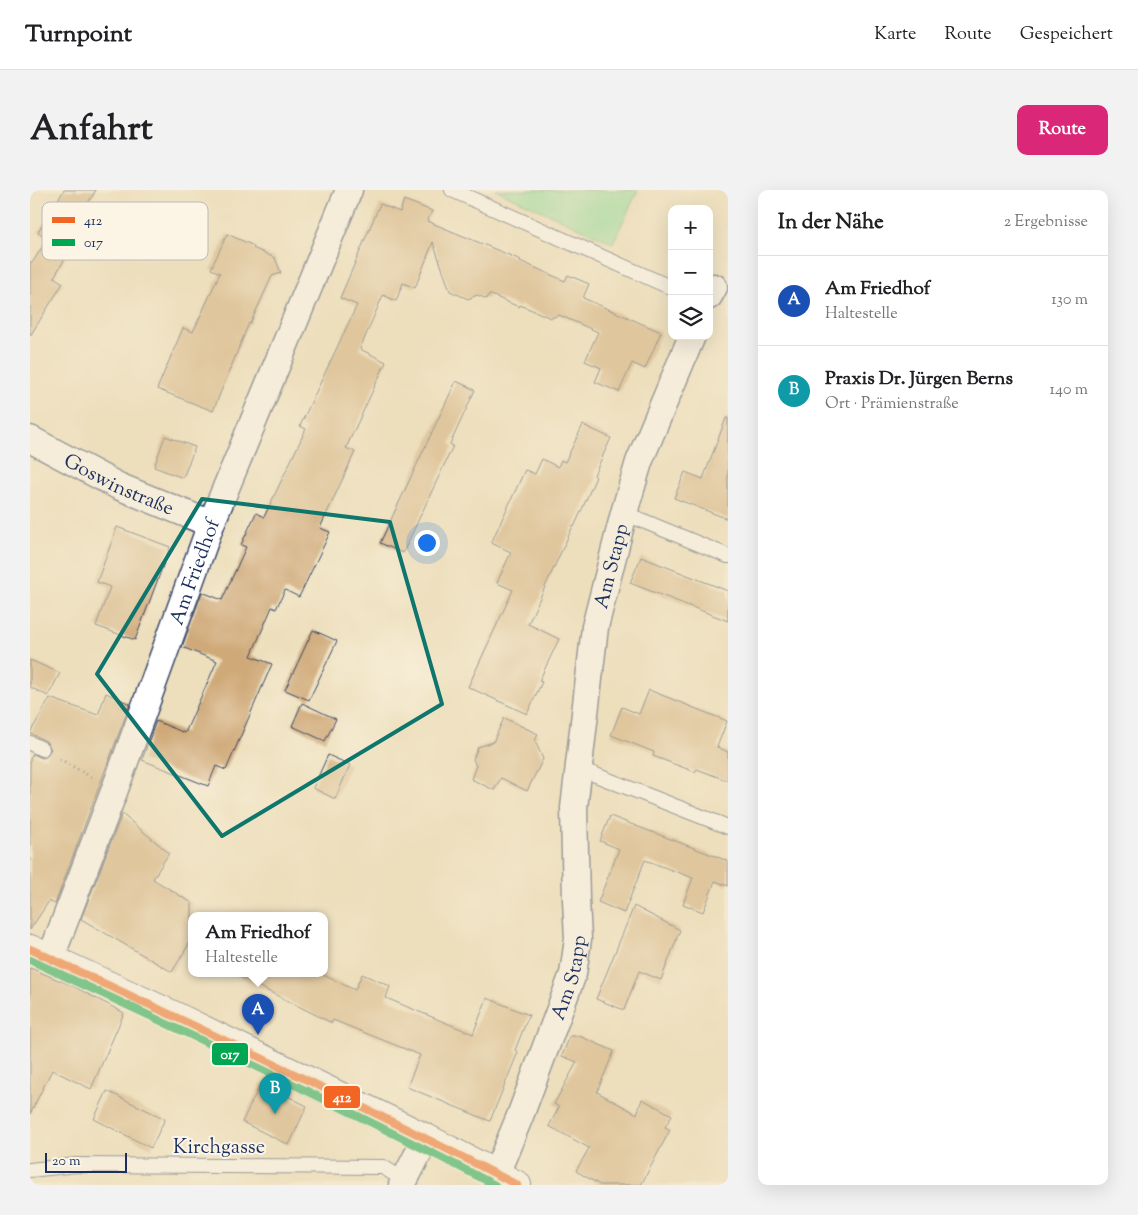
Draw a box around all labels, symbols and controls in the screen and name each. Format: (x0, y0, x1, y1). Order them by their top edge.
text: Turnpoint (25, 18, 132, 52)
text: Karte (874, 22, 917, 48)
text: Route (945, 22, 992, 48)
text: Gespeichert (1020, 22, 1113, 48)
text: Anfahrt (30, 105, 153, 156)
button: Route (1017, 105, 1108, 155)
legend (42, 202, 208, 260)
map controls (668, 205, 713, 340)
button: + (668, 205, 713, 250)
text: In der Nähe (778, 208, 884, 238)
text: 2 Ergebnisse (1004, 211, 1088, 234)
text: 412 (84, 212, 103, 232)
text: 017 (84, 234, 103, 254)
button: − (668, 250, 713, 295)
text: Am Friedhof (825, 276, 930, 303)
text: A (788, 289, 801, 312)
text: 130 m (1051, 289, 1088, 312)
button: layers (668, 295, 713, 340)
text: Haltestelle (825, 303, 898, 326)
text: Praxis Dr. Jürgen Berns (825, 366, 1013, 393)
text: B (789, 379, 799, 402)
text: 140 m (1050, 379, 1088, 402)
text: Ort · Prämienstraße (825, 393, 959, 416)
street label: Goswinstraße (58, 447, 178, 524)
street label: Am Friedhof (164, 514, 229, 630)
street label: Am Stapp (588, 521, 638, 612)
your location (414, 530, 440, 556)
popup (188, 912, 328, 977)
text: Am Friedhof (205, 920, 311, 947)
street label: Am Stapp (545, 934, 595, 1025)
text: Haltestelle (205, 947, 278, 970)
pin: A (242, 994, 274, 1035)
line badge: 017 (211, 1042, 249, 1066)
text: 017 (220, 1046, 241, 1066)
pin: B (259, 1073, 291, 1114)
line badge: 412 (323, 1085, 361, 1109)
text: 412 (332, 1089, 352, 1109)
street label: Kirchgasse (173, 1134, 265, 1163)
scale bar (45, 1150, 128, 1173)
text: 20 m (52, 1152, 81, 1172)

